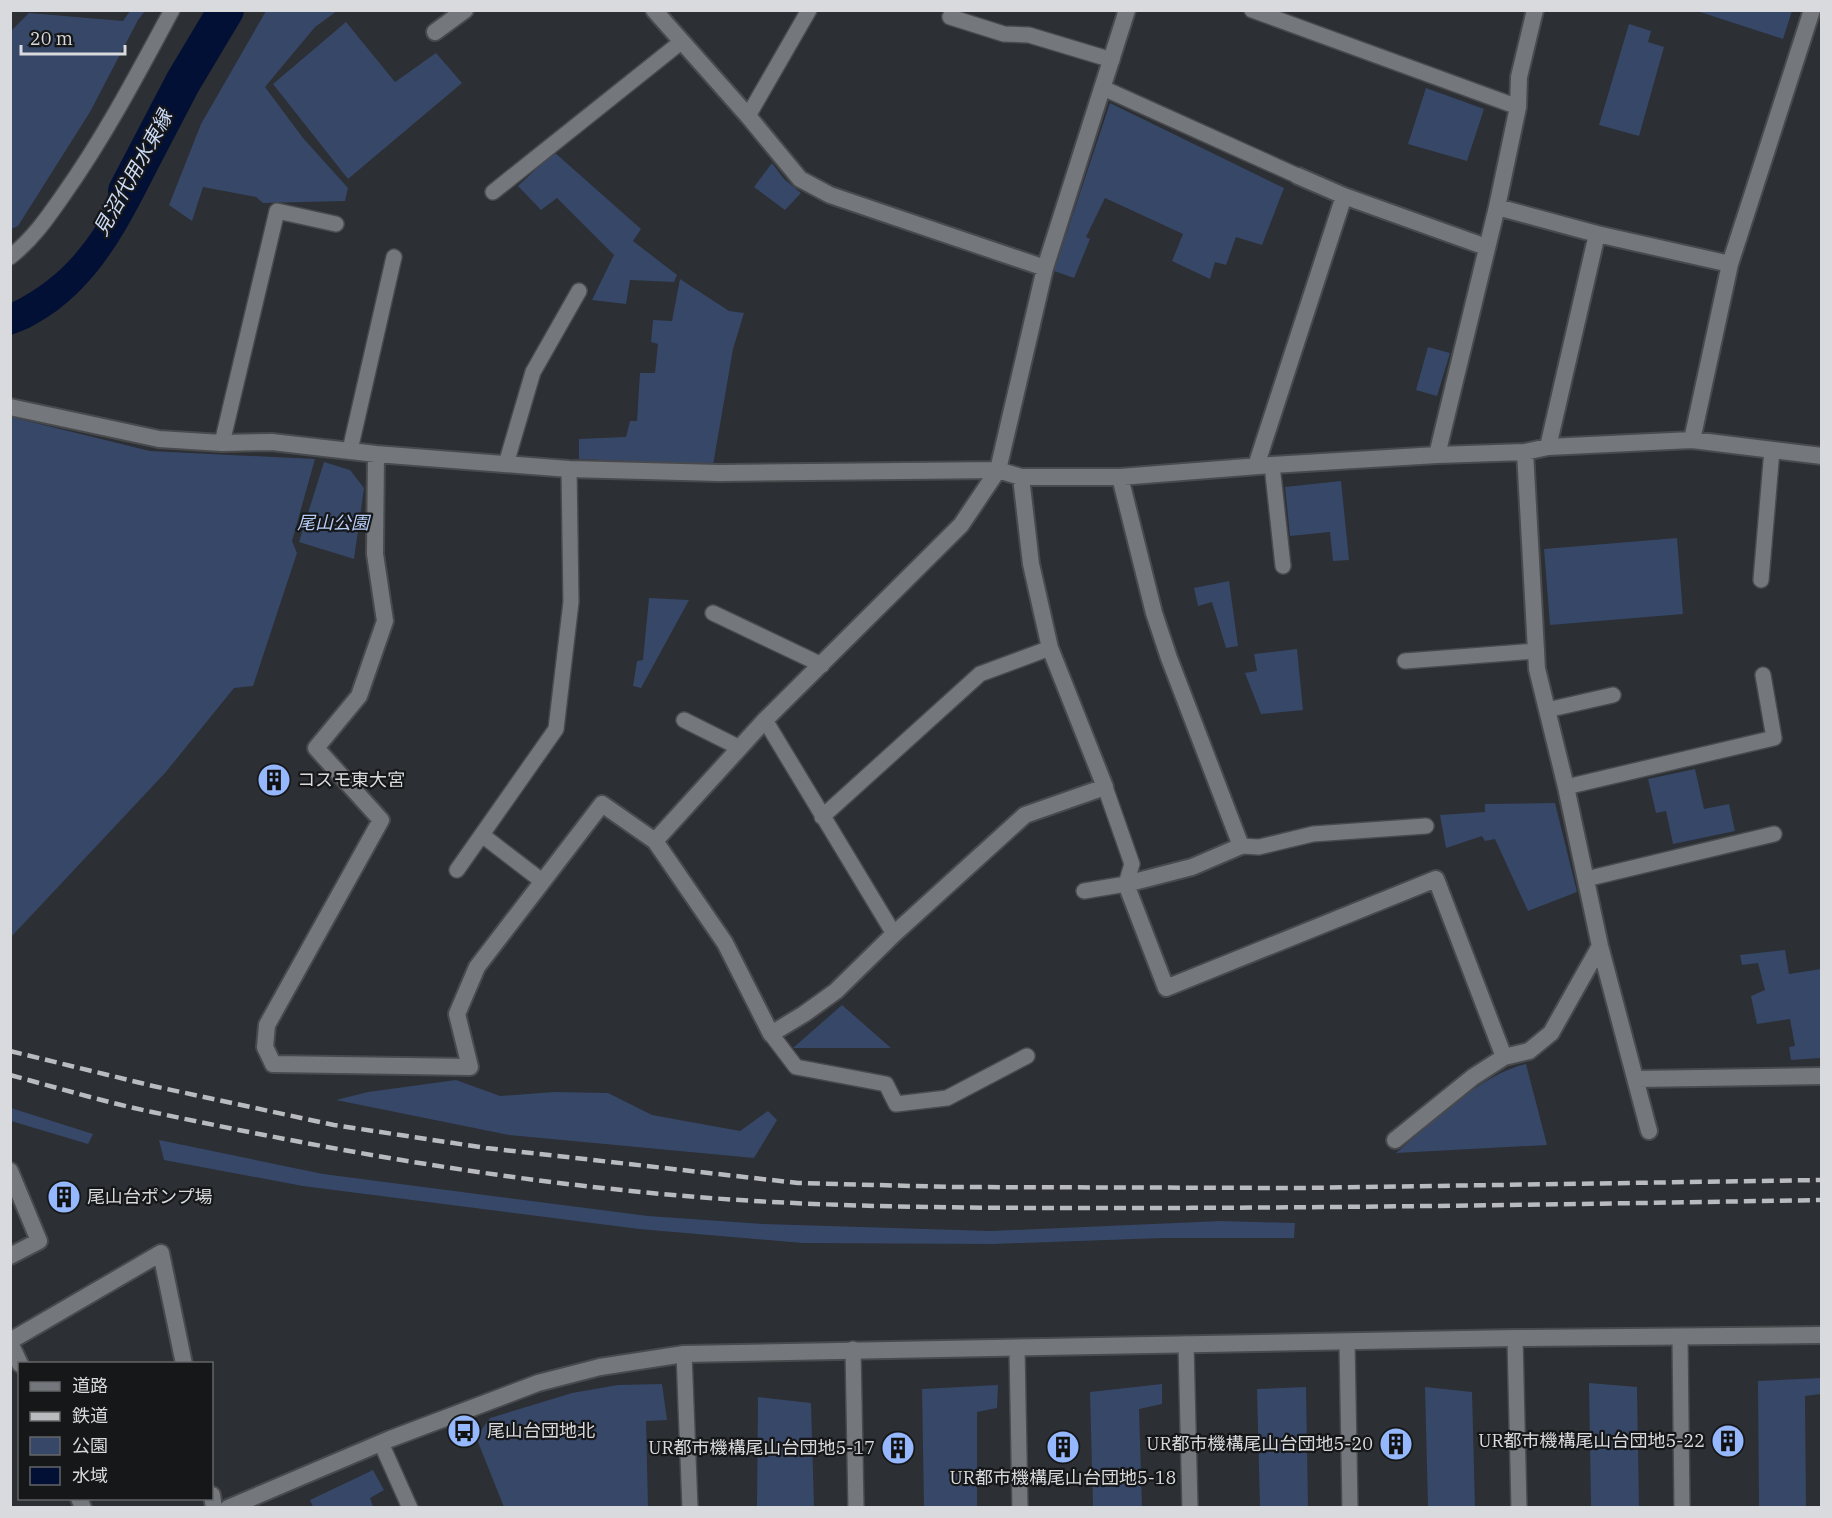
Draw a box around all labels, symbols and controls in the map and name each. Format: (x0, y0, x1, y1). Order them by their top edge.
scale bar (21, 18, 124, 56)
text: 20 m (30, 27, 73, 50)
water label: 見沼代用水東縁 (87, 103, 179, 241)
park label: 尾山公園 (297, 511, 372, 534)
building icon: コスモ東大宮 (256, 762, 292, 798)
place label: コスモ東大宮 (297, 768, 405, 791)
building icon: 尾山台ポンプ場 (46, 1179, 82, 1215)
place label: 尾山台ポンプ場 (87, 1185, 212, 1208)
legend (18, 1362, 213, 1500)
text: 道路 (72, 1374, 108, 1397)
text: 鉄道 (72, 1404, 108, 1427)
bus stop icon: 尾山台団地北 (446, 1413, 482, 1449)
place label: 尾山台団地北 (487, 1419, 595, 1442)
building icon: UR都市機構尾山台団地5-22 (1710, 1423, 1746, 1459)
building icon: UR都市機構尾山台団地5-20 (1378, 1426, 1414, 1462)
building icon: UR都市機構尾山台団地5-18 (1045, 1429, 1081, 1465)
place label: UR都市機構尾山台団地5-22 (1478, 1429, 1705, 1452)
building icon: UR都市機構尾山台団地5-17 (880, 1430, 916, 1466)
place label: UR都市機構尾山台団地5-20 (1146, 1432, 1373, 1455)
text: 公園 (72, 1434, 108, 1457)
place label: UR都市機構尾山台団地5-17 (648, 1436, 875, 1459)
text: 水域 (72, 1464, 108, 1487)
place label: UR都市機構尾山台団地5-18 (950, 1466, 1176, 1489)

